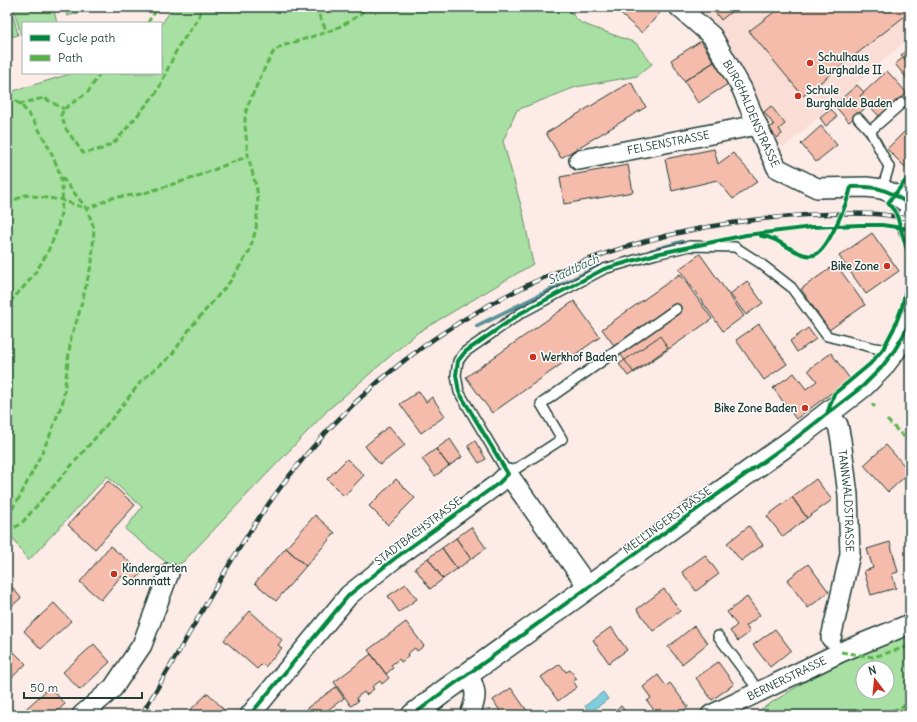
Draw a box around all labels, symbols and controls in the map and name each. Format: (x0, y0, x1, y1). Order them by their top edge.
legend (22, 22, 162, 74)
text: Cycle path (58, 30, 115, 45)
text: Path (58, 50, 83, 65)
place label: Schulhaus Burghalde II (818, 50, 882, 78)
street label: BURGHALDENSTRASSE (720, 57, 783, 169)
marker: Schulhaus Burghalde II (805, 58, 815, 68)
place label: Schule Burghalde Baden (806, 83, 893, 111)
marker: Schule Burghalde Baden (793, 91, 803, 101)
street label: FELSENSTRASSE (626, 128, 711, 157)
water label: Stadtbach (545, 250, 602, 287)
place label: Bike Zone (831, 259, 879, 273)
marker: Bike Zone (882, 261, 892, 271)
place label: Werkhof Baden (541, 350, 618, 364)
marker: Werkhof Baden (528, 352, 538, 362)
place label: Bike Zone Baden (714, 401, 798, 415)
marker: Bike Zone Baden (800, 403, 810, 413)
street label: TANNWALDSTRASSE (835, 449, 857, 552)
street label: MELLINGERSTRASSE (620, 483, 714, 557)
street label: STADTBACHSTRASSE (372, 494, 464, 568)
place label: Kindergarten Sonnmatt (122, 561, 188, 588)
marker: Kindergarten Sonnmatt (109, 569, 119, 579)
street label: BERNERSTRASSE (745, 653, 829, 704)
north arrow (855, 660, 895, 700)
text: N (867, 663, 878, 678)
scale bar (24, 674, 142, 700)
text: 50 m (30, 680, 59, 695)

